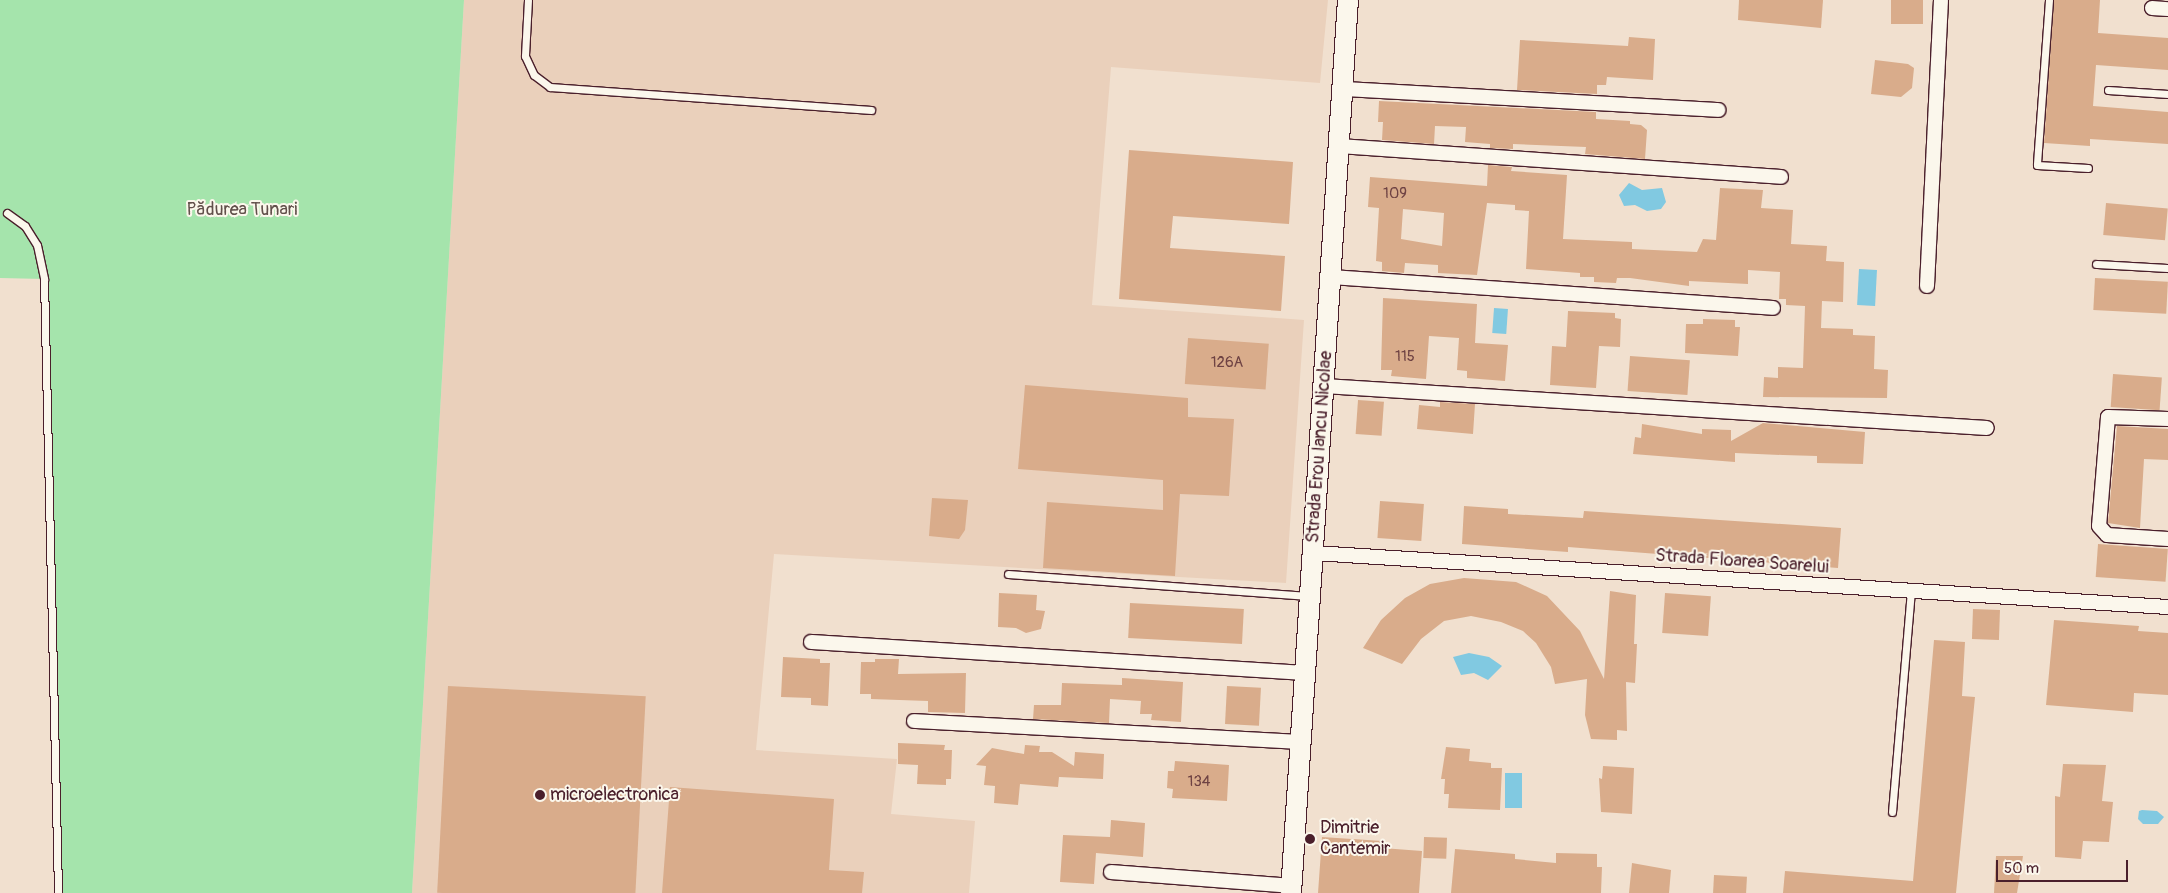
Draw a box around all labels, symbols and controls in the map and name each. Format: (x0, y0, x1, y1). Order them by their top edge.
house number: 109 (1383, 185, 1407, 203)
park label: Pădurea Tunari (186, 199, 298, 221)
house number: 115 (1395, 348, 1415, 366)
street label: Strada Erou Iancu Nicolae (1303, 350, 1337, 544)
house number: 126A (1211, 354, 1243, 372)
street label: Strada Floarea Soarelui (1654, 545, 1830, 579)
house number: 134 (1188, 773, 1210, 791)
place label: microelectronica (550, 784, 679, 806)
marker: microelectronica (534, 789, 546, 801)
place label: Dimitrie Cantemir (1320, 818, 1391, 861)
marker: Dimitrie Cantemir (1304, 833, 1316, 845)
scale bar (1998, 850, 2130, 882)
text: 50 m (2004, 859, 2039, 878)

